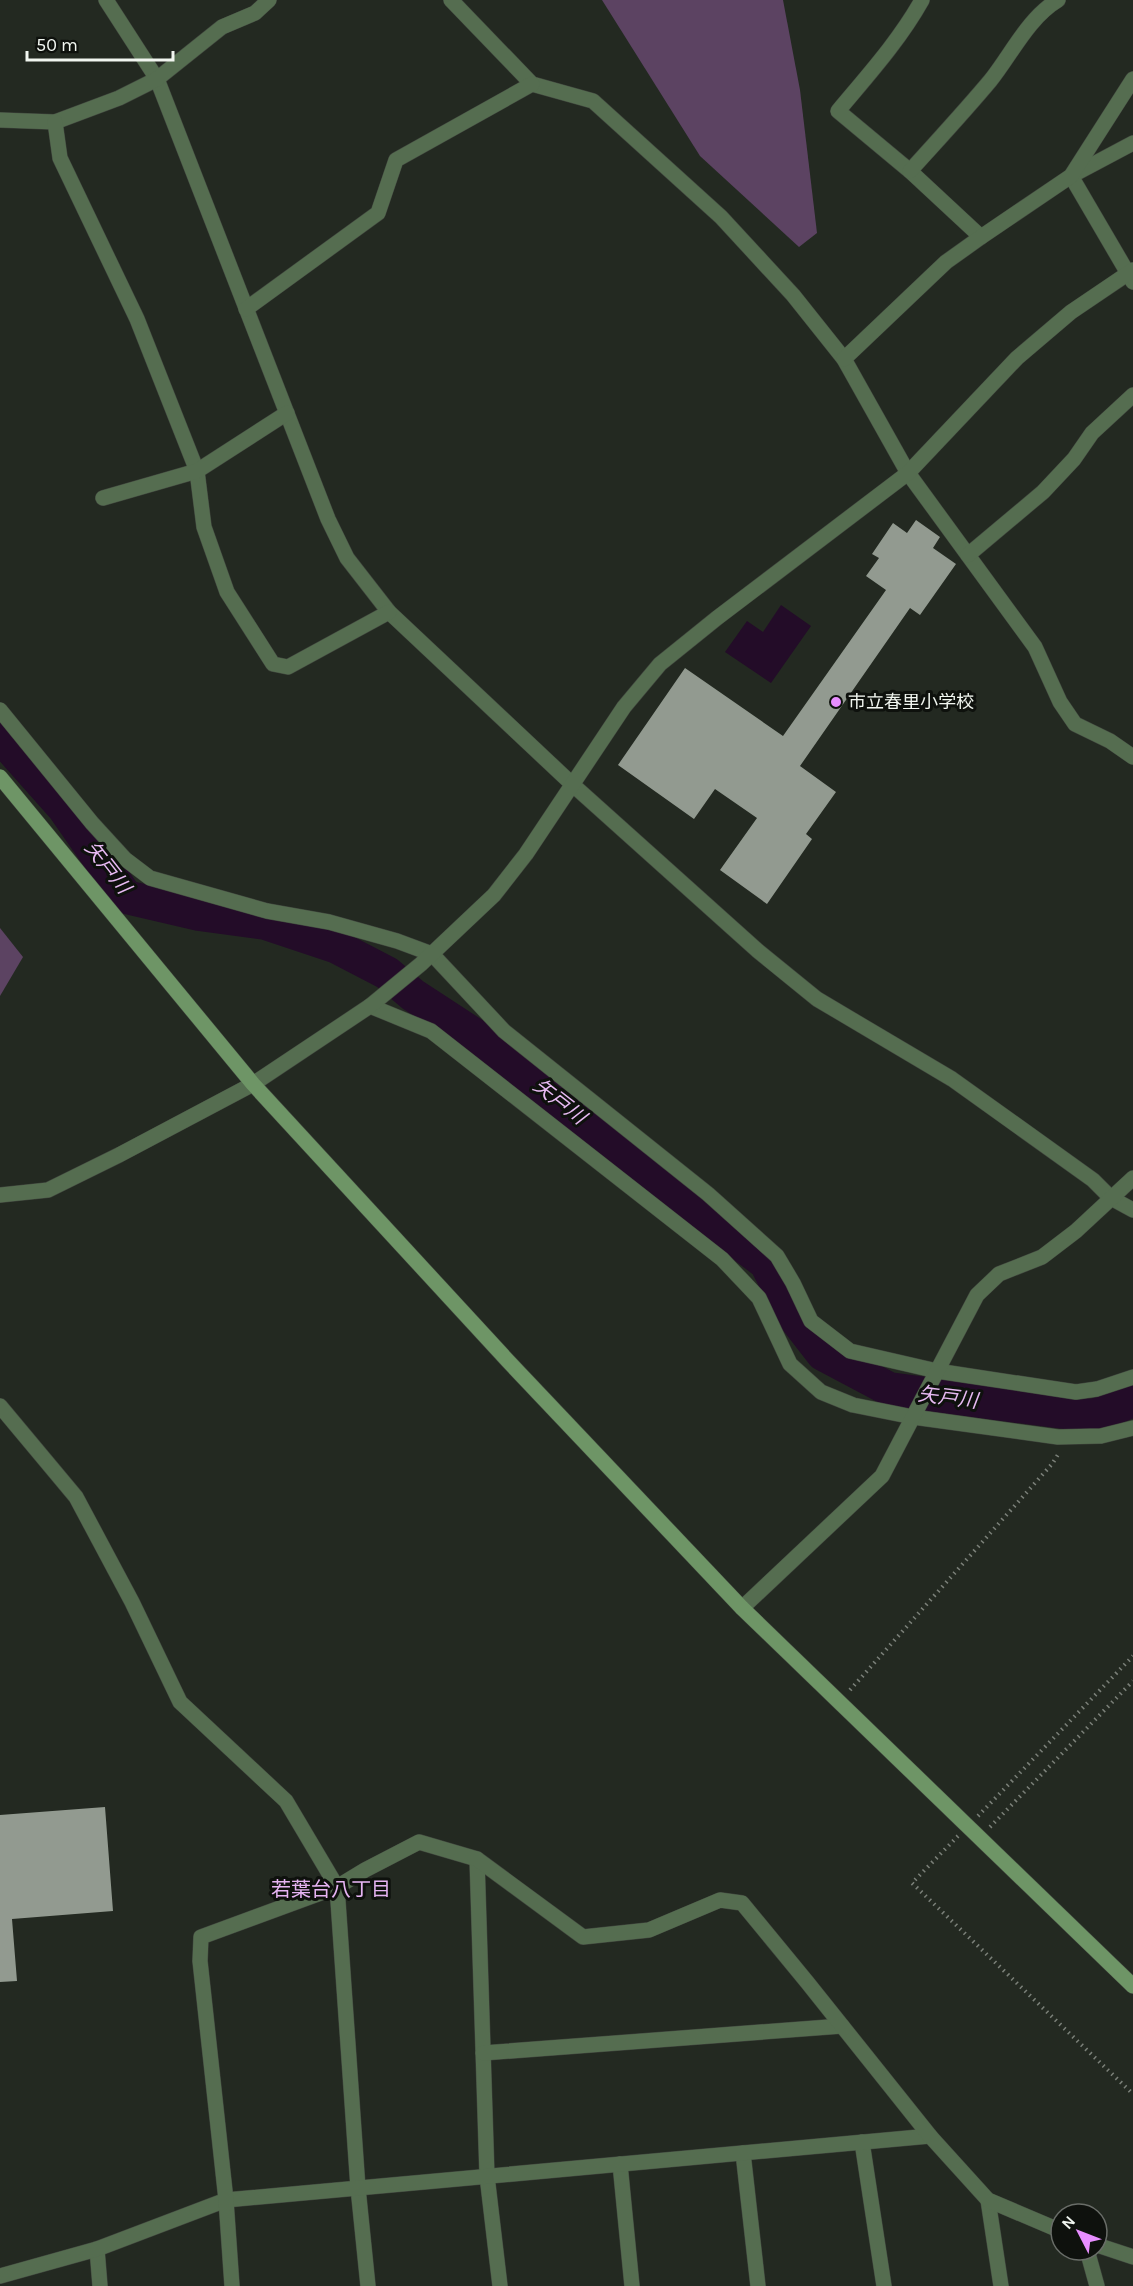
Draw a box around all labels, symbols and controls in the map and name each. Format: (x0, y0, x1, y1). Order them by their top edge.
scale bar (27, 24, 172, 62)
text: 50 m (36, 34, 78, 56)
place label: 市立春里小学校 (848, 691, 974, 713)
marker: 市立春里小学校 (829, 695, 843, 709)
water label: 矢戸川 (80, 837, 136, 900)
water label: 矢戸川 (529, 1074, 592, 1130)
water label: 矢戸川 (917, 1382, 981, 1413)
district label: 若葉台八丁目 (271, 1878, 391, 1901)
north arrow (1049, 2202, 1109, 2262)
text: N (1057, 2212, 1079, 2233)

